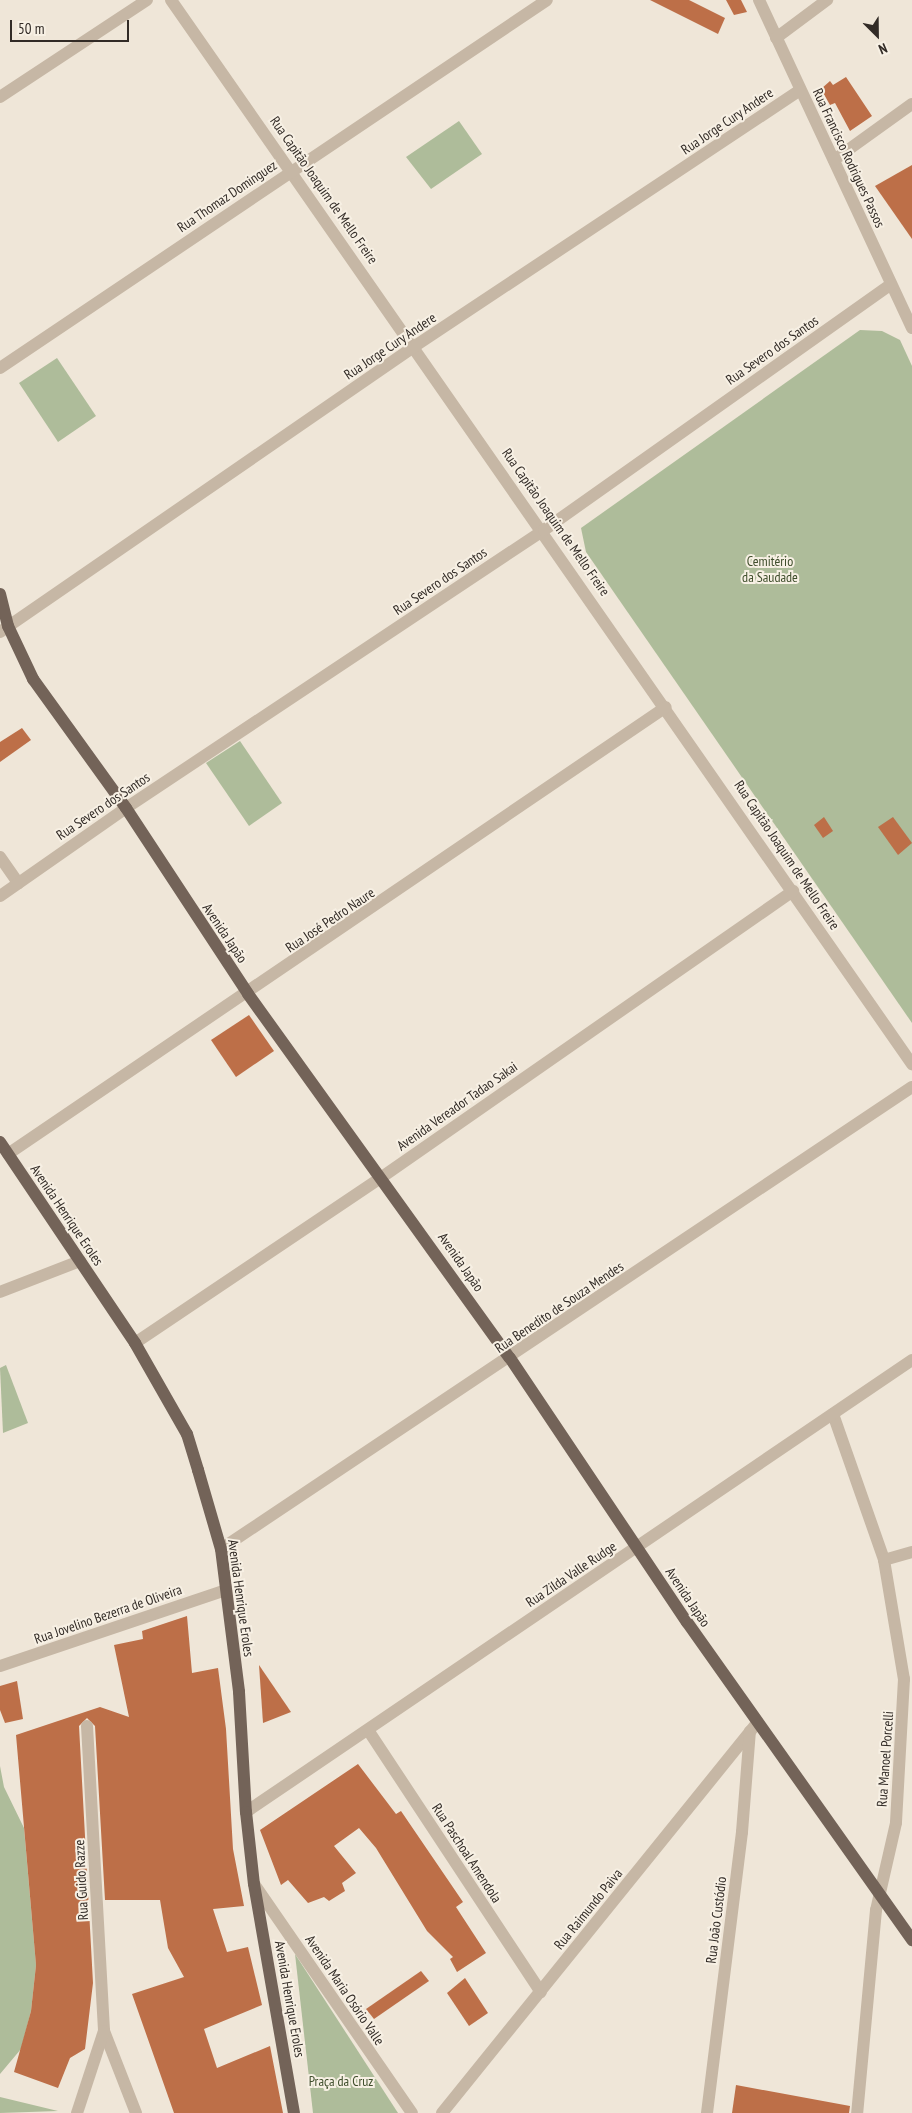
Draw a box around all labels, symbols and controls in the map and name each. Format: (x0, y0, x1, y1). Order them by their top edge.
scale bar (12, 10, 131, 42)
north arrow (852, 10, 902, 60)
text: 50 m (18, 19, 44, 38)
text: N (876, 39, 890, 59)
street label: Rua Jorge Cury Andere (678, 84, 776, 158)
street label: Rua Francisco Rodrigues Passos (809, 86, 889, 230)
street label: Rua Capitão Joaquim de Mello Freire (267, 113, 381, 267)
street label: Rua Thomaz Dominguez (174, 156, 280, 236)
street label: Rua Jorge Cury Andere (341, 309, 439, 383)
street label: Rua Severo dos Santos (723, 312, 821, 388)
street label: Rua Capitão Joaquim de Mello Freire (499, 445, 613, 599)
street label: Rua Severo dos Santos (390, 544, 490, 618)
park label: Cemitério da Saudade (742, 553, 798, 586)
street label: Rua Severo dos Santos (53, 769, 153, 843)
street label: Rua Capitão Joaquim de Mello Freire (731, 777, 843, 933)
street label: Rua José Pedro Naure (282, 884, 378, 956)
street label: Avenida Japão (199, 900, 251, 966)
street label: Avenida Vereador Tadao Sakai (393, 1058, 521, 1154)
street label: Avenida Henrique Eroles (27, 1161, 107, 1269)
street label: Avenida Japão (435, 1229, 487, 1295)
street label: Rua Benedito de Souza Mendes (492, 1258, 626, 1356)
street label: Rua Zilda Valle Rudge (522, 1537, 620, 1611)
street label: Avenida Henrique Eroles (224, 1538, 258, 1658)
street label: Avenida Japão (662, 1564, 714, 1630)
street label: Rua Jovelino Bezerra de Oliveira (32, 1581, 184, 1647)
street label: Rua Manoel Porcelli (873, 1711, 897, 1807)
street label: Rua Paschoal Amendola (429, 1800, 505, 1906)
street label: Rua Guido Razze (71, 1839, 91, 1921)
street label: Rua Raimundo Paiva (550, 1865, 626, 1953)
street label: Rua João Custódio (702, 1876, 730, 1964)
street label: Avenida Maria Osório Valle (302, 1932, 388, 2048)
street label: Avenida Henrique Eroles (271, 1939, 309, 2059)
park label: Praça da Cruz (309, 2073, 373, 2089)

